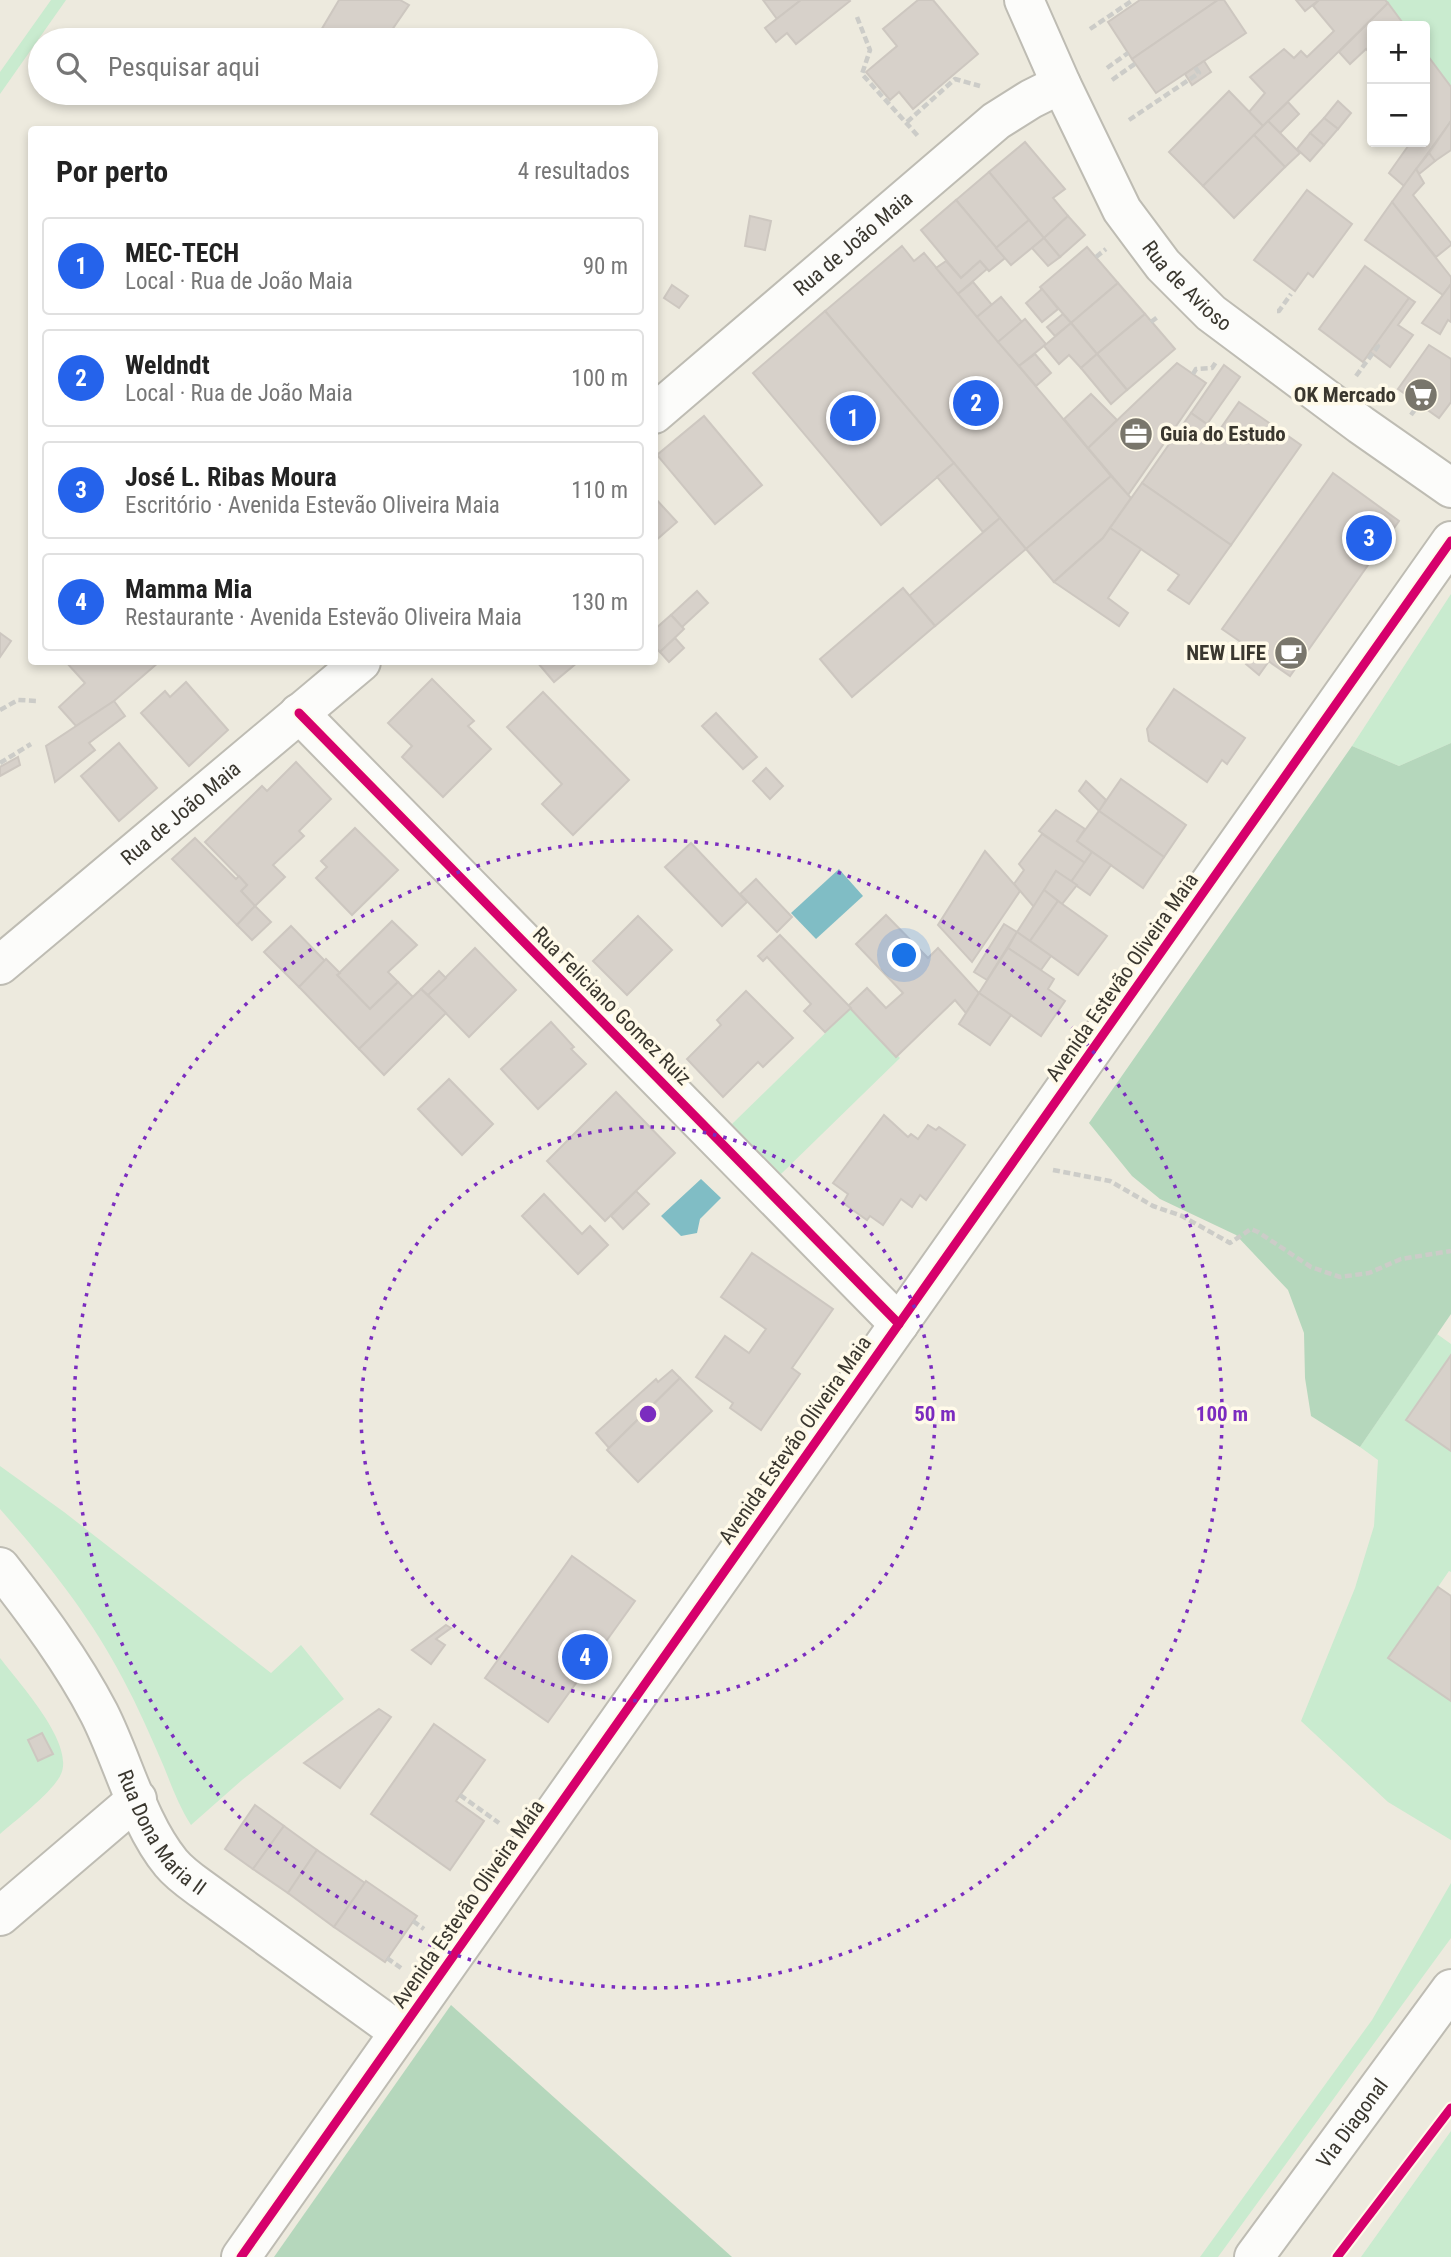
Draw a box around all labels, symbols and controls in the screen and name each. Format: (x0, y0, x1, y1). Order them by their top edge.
map controls (1367, 21, 1430, 147)
button: + (1367, 21, 1430, 84)
search box (28, 28, 658, 105)
icon: search (52, 48, 90, 86)
text: Pesquisar aqui (108, 52, 260, 82)
button: − (1367, 84, 1430, 147)
text: Por perto (56, 154, 168, 189)
text: 4 resultados (518, 158, 630, 185)
street label: Rua de João Maia (789, 186, 917, 301)
street label: Rua de Avioso (1137, 236, 1236, 336)
text: MEC-TECH (125, 238, 239, 268)
text: 1 (75, 253, 87, 280)
text: 90 m (583, 253, 628, 280)
text: Local · Rua de João Maia (125, 268, 353, 295)
text: Weldndt (125, 350, 210, 380)
text: 2 (75, 365, 87, 392)
text: 100 m (571, 365, 628, 392)
supermarket icon: OK Mercado (1402, 376, 1440, 414)
pin: 2 (953, 377, 999, 429)
text: Local · Rua de João Maia (125, 380, 353, 407)
place label: OK Mercado (1294, 383, 1396, 407)
pin: 1 (830, 392, 876, 444)
office icon: Guia do Estudo (1117, 415, 1155, 453)
place label: Guia do Estudo (1160, 422, 1286, 446)
text: José L. Ribas Moura (125, 462, 337, 492)
text: 3 (75, 477, 87, 504)
text: 110 m (571, 477, 628, 504)
text: Escritório · Avenida Estevão Oliveira Maia (125, 492, 500, 519)
pin: 3 (1346, 512, 1392, 564)
text: Mamma Mia (125, 574, 252, 604)
text: 4 (75, 589, 87, 616)
text: 130 m (571, 589, 628, 616)
text: Restaurante · Avenida Estevão Oliveira Maia (125, 604, 522, 631)
cafe icon: NEW LIFE (1272, 634, 1310, 672)
place label: NEW LIFE (1186, 641, 1266, 665)
street label: Rua de João Maia (116, 756, 245, 870)
street label: Avenida Estevão Oliveira Maia (1041, 868, 1203, 1086)
street label: Rua Feliciano Gomez Ruiz (528, 922, 696, 1090)
your location (887, 938, 921, 972)
street label: Avenida Estevão Oliveira Maia (714, 1331, 876, 1549)
centre of rings (636, 1402, 660, 1426)
text: 50 m (914, 1402, 956, 1426)
text: 100 m (1196, 1402, 1248, 1426)
pin: 4 (562, 1631, 608, 1683)
street label: Rua Dona Maria II (113, 1767, 211, 1900)
street label: Avenida Estevão Oliveira Maia (387, 1795, 549, 2013)
street label: Via Diagonal (1312, 2074, 1393, 2172)

